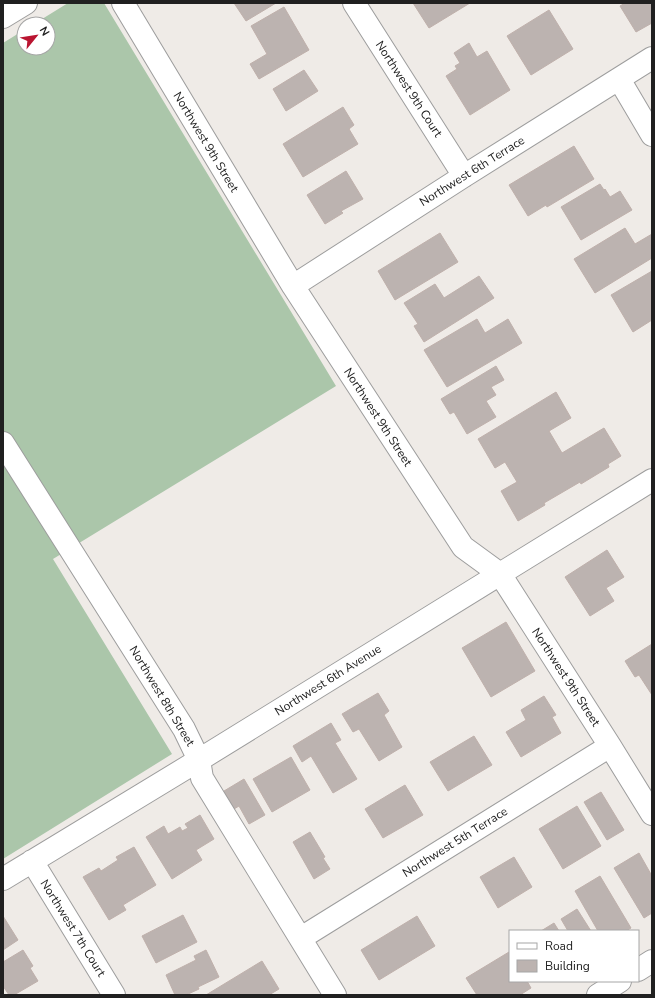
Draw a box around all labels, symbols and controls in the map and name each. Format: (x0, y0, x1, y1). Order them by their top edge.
north arrow (16, 16, 56, 56)
text: N (36, 24, 53, 39)
street label: Northwest 9th Court (372, 38, 447, 141)
street label: Northwest 9th Street (170, 89, 243, 196)
street label: Northwest 6th Terrace (416, 132, 528, 210)
street label: Northwest 9th Street (340, 365, 416, 470)
street label: Northwest 9th Street (528, 625, 604, 730)
street label: Northwest 6th Avenue (272, 641, 384, 719)
street label: Northwest 8th Street (126, 643, 199, 750)
street label: Northwest 5th Terrace (399, 803, 511, 881)
street label: Northwest 7th Court (37, 876, 110, 980)
legend (509, 930, 639, 982)
text: Road (545, 938, 573, 954)
text: Building (545, 958, 590, 974)

